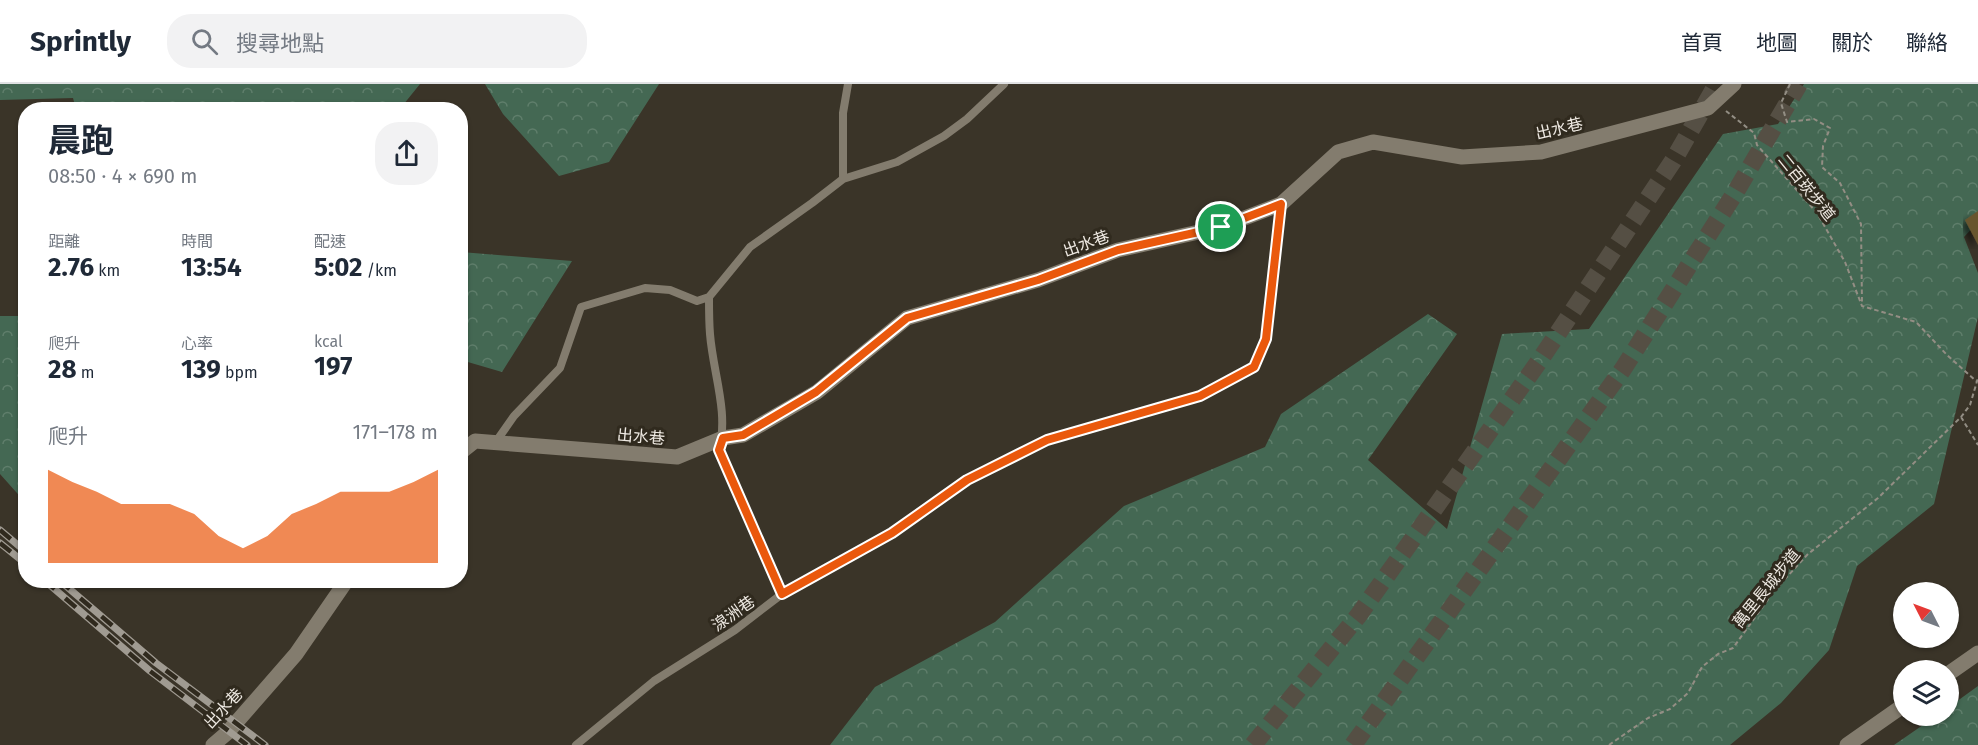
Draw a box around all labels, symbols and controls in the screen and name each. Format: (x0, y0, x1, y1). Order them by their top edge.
search box (167, 14, 587, 68)
text: Sprintly (30, 25, 131, 58)
icon: search (188, 25, 221, 58)
text: 搜尋地點 (236, 30, 324, 57)
text: 首頁 (1681, 30, 1723, 56)
text: 地圖 (1756, 30, 1798, 56)
text: 關於 (1831, 30, 1873, 56)
text: 聯絡 (1906, 30, 1948, 56)
street label: 出水巷 (1534, 114, 1585, 143)
text: 晨跑 (48, 121, 114, 161)
button: share (375, 122, 438, 185)
street label: 二百崁步道 (1774, 150, 1839, 224)
text: 08:50 · 4 × 690 m (48, 164, 197, 188)
pin (1195, 201, 1246, 252)
icon: arrive (1204, 210, 1237, 243)
street label: 出水巷 (1060, 226, 1112, 261)
text: 距離 (48, 232, 80, 251)
text: 時間 (181, 232, 213, 251)
text: 配速 (314, 232, 346, 251)
text: 2.76 (48, 252, 94, 283)
text: 13:54 (181, 252, 242, 283)
text: 5:02 (314, 252, 363, 283)
text: km (94, 261, 120, 280)
text: /km (363, 261, 397, 280)
text: kcal (314, 332, 343, 351)
text: 爬升 (48, 334, 80, 353)
text: 心率 (181, 334, 213, 353)
text: 197 (314, 351, 352, 382)
text: 28 (48, 354, 77, 385)
text: 139 (181, 354, 221, 385)
text: m (77, 363, 95, 382)
text: bpm (221, 363, 258, 382)
text: 171–178 m (353, 420, 438, 444)
text: 爬升 (48, 424, 88, 448)
street label: 出水巷 (616, 425, 666, 448)
street label: 萬里長城步道 (1729, 545, 1804, 632)
north arrow (1893, 582, 1959, 648)
map controls (1893, 582, 1959, 726)
street label: 湶洲巷 (708, 592, 758, 635)
button: layers (1893, 660, 1959, 726)
street label: 出水巷 (200, 684, 247, 732)

